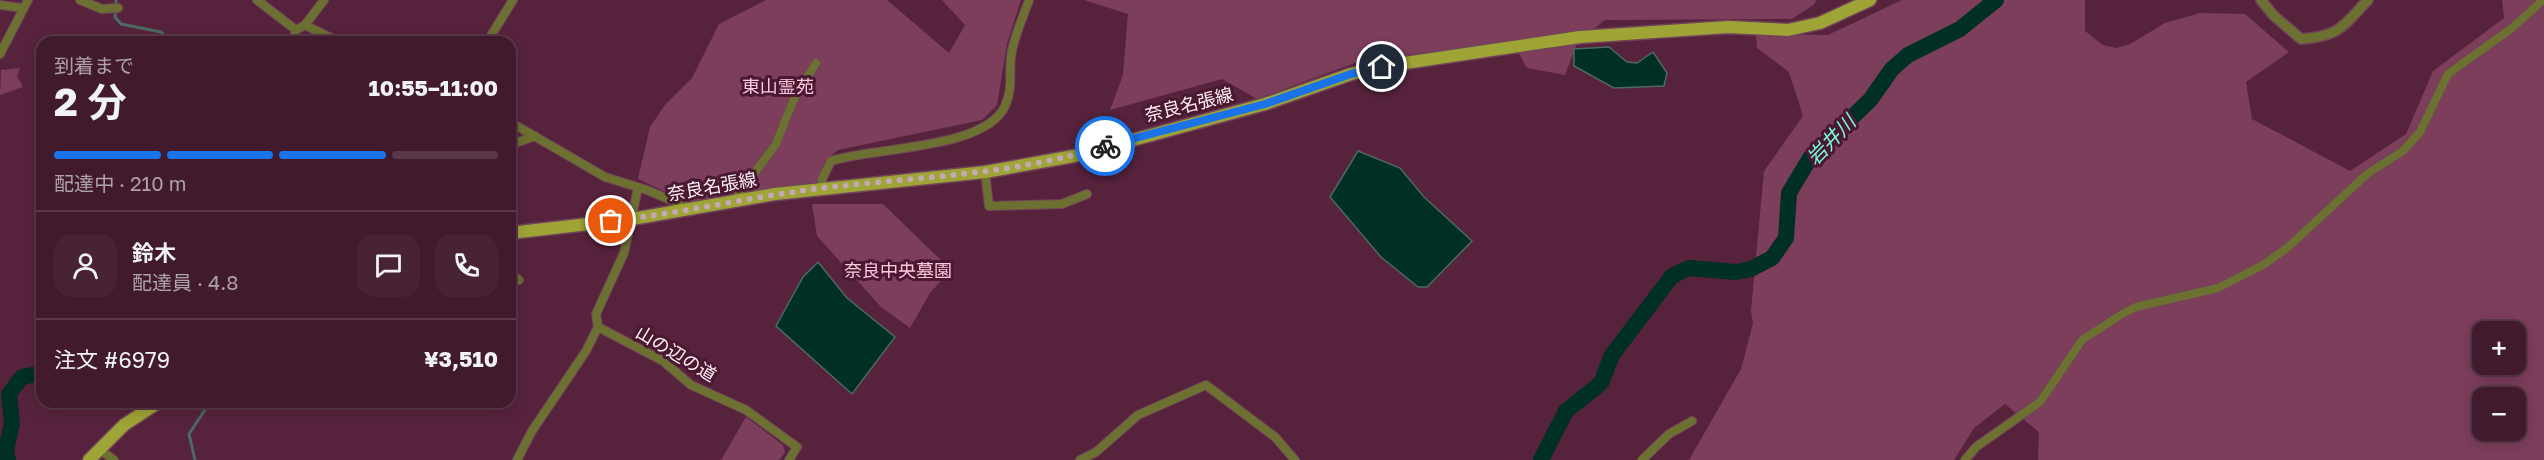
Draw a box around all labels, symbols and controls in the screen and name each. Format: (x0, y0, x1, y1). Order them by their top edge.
pin (1356, 41, 1407, 92)
icon: home (1365, 50, 1398, 83)
text: 到着まで (54, 53, 134, 77)
text: 10:55–11:00 (369, 74, 498, 101)
park label: 東山霊苑 (742, 75, 814, 97)
text: 2 分 (54, 78, 127, 125)
street label: 奈良名張線 (1142, 82, 1235, 126)
water label: 岩井川 (1801, 108, 1861, 169)
courier (1075, 116, 1135, 176)
icon: bike (1089, 130, 1122, 163)
street label: 奈良名張線 (666, 167, 758, 205)
text: 配達中 · 210 m (54, 171, 186, 195)
pin (585, 195, 636, 246)
icon: bag (594, 204, 627, 237)
button: person (54, 234, 117, 297)
button: chat (357, 234, 420, 297)
button: phone (435, 234, 498, 297)
text: 鈴木 (132, 239, 176, 266)
park label: 奈良中央墓園 (844, 259, 952, 281)
text: 配達員 · 4.8 (132, 270, 238, 294)
street label: 山の辺の道 (632, 321, 721, 386)
map controls (2472, 321, 2526, 441)
button: + (2472, 321, 2526, 375)
text: ¥3,510 (424, 345, 498, 372)
text: 注文 #6979 (54, 346, 170, 373)
button: − (2472, 387, 2526, 441)

